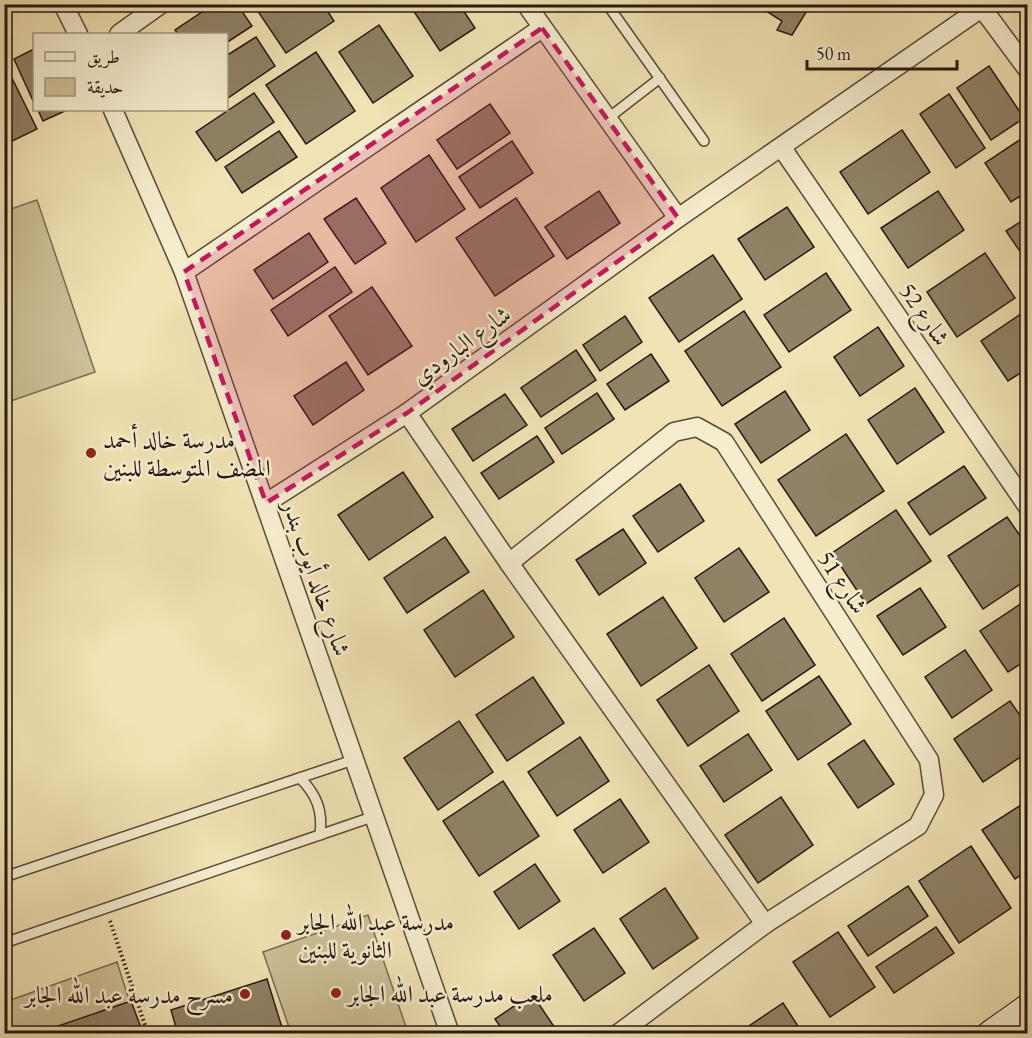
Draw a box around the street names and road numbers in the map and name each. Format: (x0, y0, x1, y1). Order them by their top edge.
street label: شارع 52 (889, 277, 957, 354)
street label: شارع البارودي (405, 299, 520, 396)
street label: شارع خالد أيوب بندر (270, 494, 359, 662)
street label: شارع 51 (807, 544, 875, 622)

